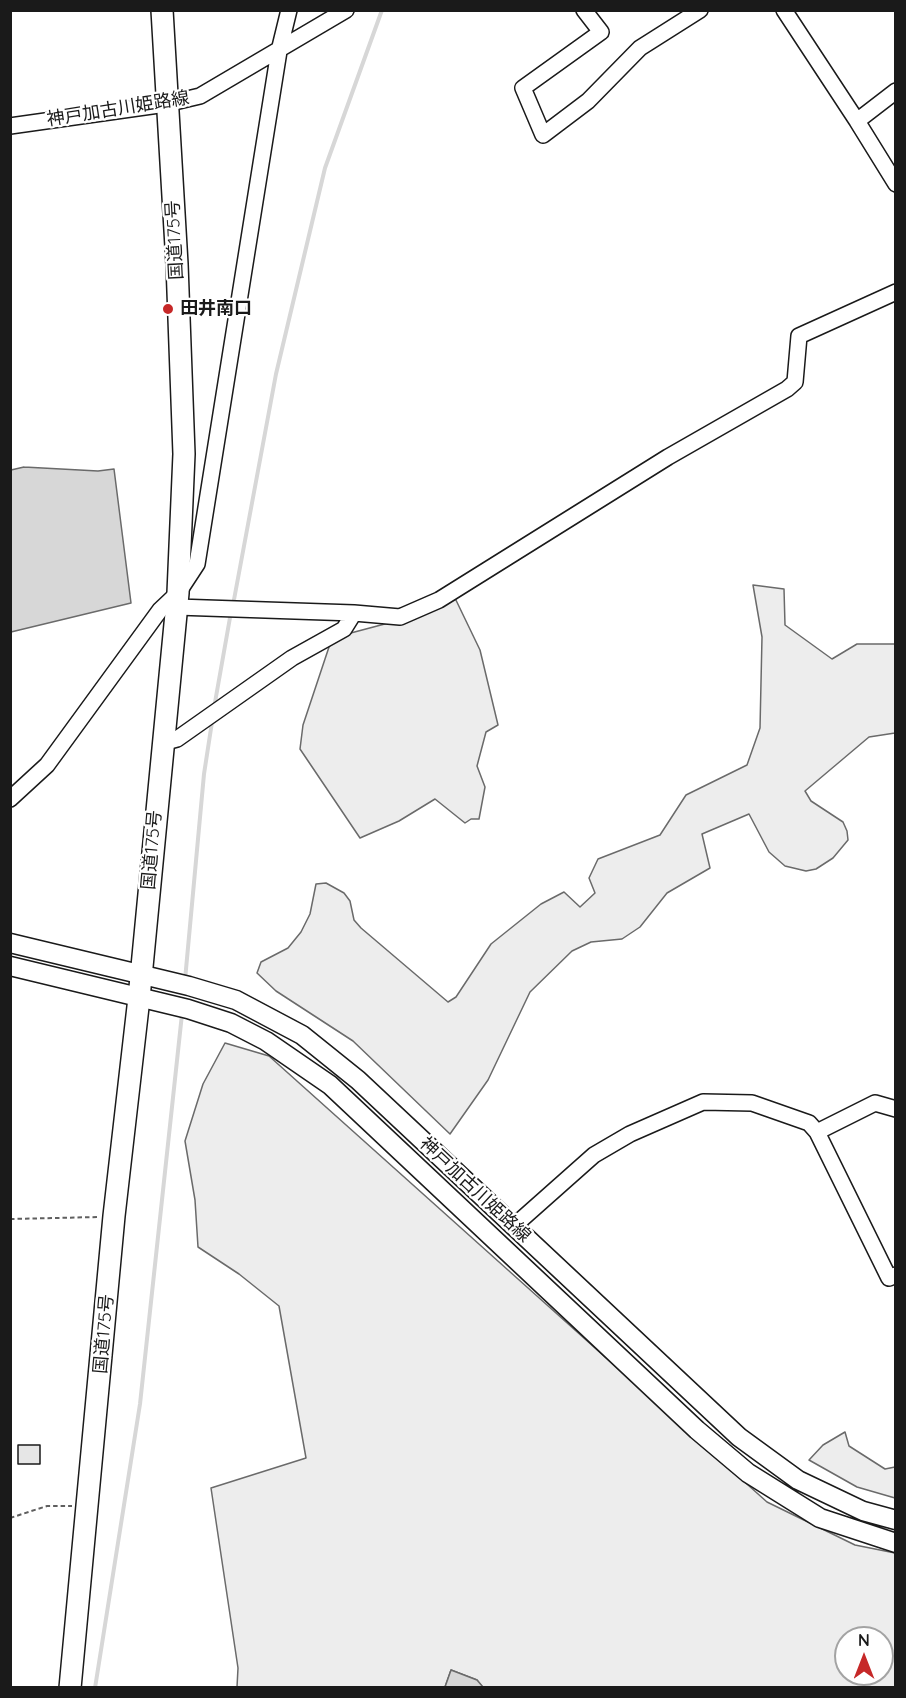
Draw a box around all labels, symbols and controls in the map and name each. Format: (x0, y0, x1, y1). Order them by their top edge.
street label: 神戸加古川姫路線 (45, 87, 191, 131)
street label: 国道175号 (162, 200, 188, 280)
place label: 田井南口 (180, 298, 252, 320)
marker: 田井南口 (161, 302, 175, 316)
street label: 国道175号 (138, 809, 166, 891)
street label: 神戸加古川姫路線 (415, 1133, 535, 1247)
street label: 国道175号 (90, 1293, 118, 1375)
north arrow (834, 1626, 894, 1686)
text: N (858, 1630, 870, 1650)

